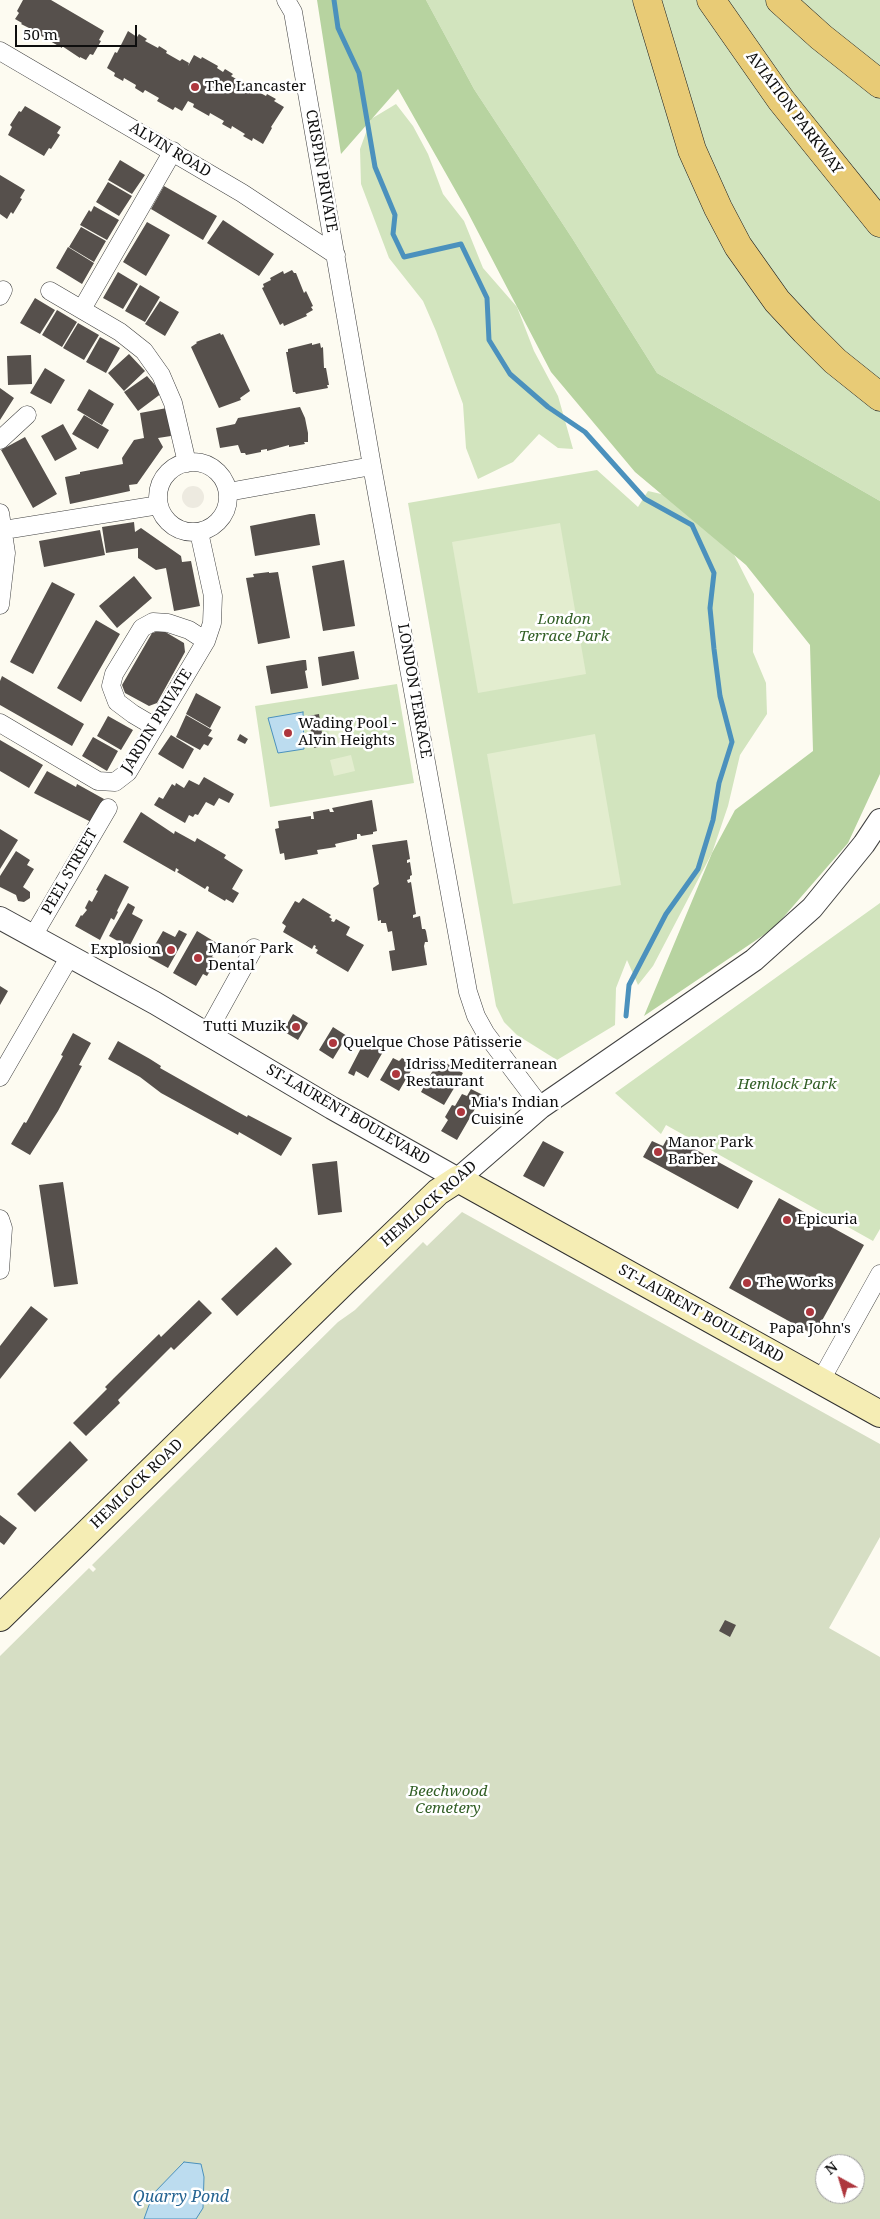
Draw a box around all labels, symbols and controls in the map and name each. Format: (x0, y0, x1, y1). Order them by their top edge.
scale bar (18, 15, 140, 47)
text: 50 m (23, 24, 58, 44)
street label: AVIATION PARKWAY (742, 48, 846, 178)
place label: The Lancaster (205, 78, 306, 96)
marker: The Lancaster (189, 81, 201, 93)
street label: CRISPIN PRIVATE (301, 108, 341, 234)
street label: ALVIN ROAD (126, 119, 214, 181)
park label: London Terrace Park (519, 611, 609, 646)
street label: LONDON TERRACE (393, 622, 435, 760)
street label: JARDIN PRIVATE (118, 666, 196, 776)
place label: Wading Pool - Alvin Heights (298, 715, 396, 750)
marker: Wading Pool - Alvin Heights (282, 727, 294, 739)
street label: PEEL STREET (38, 826, 102, 918)
place label: Manor Park Dental (208, 940, 293, 975)
place label: Explosion (91, 941, 161, 959)
marker: Explosion (165, 944, 177, 956)
marker: Manor Park Dental (192, 952, 204, 964)
place label: Tutti Muzik (203, 1018, 286, 1036)
marker: Tutti Muzik (290, 1021, 302, 1033)
place label: Quelque Chose Pâtisserie (343, 1034, 522, 1052)
marker: Quelque Chose Pâtisserie (327, 1037, 339, 1049)
place label: Idriss Mediterranean Restaurant (406, 1056, 558, 1091)
street label: ST-LAURENT BOULEVARD (263, 1061, 433, 1169)
marker: Idriss Mediterranean Restaurant (390, 1068, 402, 1080)
park label: Hemlock Park (737, 1076, 837, 1094)
place label: Mia's Indian Cuisine (471, 1094, 559, 1129)
marker: Mia's Indian Cuisine (455, 1106, 467, 1118)
place label: Manor Park Barber (668, 1134, 753, 1169)
marker: Manor Park Barber (652, 1146, 664, 1158)
street label: HEMLOCK ROAD (377, 1157, 481, 1251)
place label: Epicuria (797, 1211, 858, 1229)
marker: Epicuria (781, 1214, 793, 1226)
street label: ST-LAURENT BOULEVARD (615, 1261, 787, 1367)
place label: The Works (757, 1274, 834, 1292)
marker: The Works (741, 1277, 753, 1289)
marker: Papa John's (804, 1306, 816, 1318)
place label: Papa John's (769, 1320, 851, 1338)
street label: HEMLOCK ROAD (87, 1435, 187, 1533)
park label: Beechwood Cemetery (408, 1783, 488, 1818)
north arrow (815, 2154, 865, 2204)
text: N (821, 2157, 841, 2179)
water label: Quarry Pond (133, 2187, 229, 2207)

